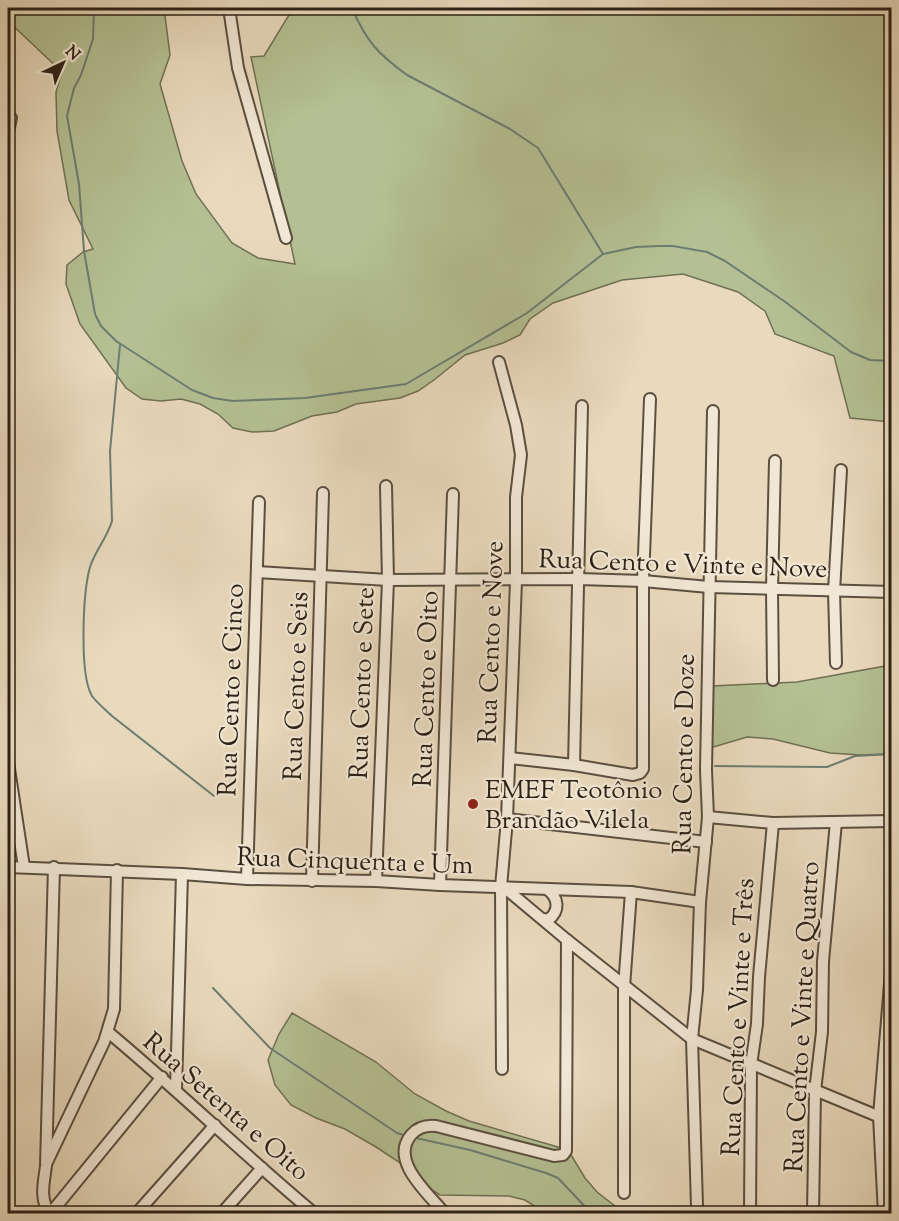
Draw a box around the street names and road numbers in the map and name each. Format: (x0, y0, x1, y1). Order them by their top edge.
street label: Rua Cento e Nove (470, 540, 515, 744)
street label: Rua Cento e Vinte e Nove (538, 542, 828, 589)
street label: Rua Cento e Cinco (210, 583, 255, 797)
street label: Rua Cento e Sete (342, 586, 385, 780)
street label: Rua Cento e Oito (406, 590, 449, 788)
street label: Rua Cento e Seis (276, 591, 319, 781)
street label: Rua Cento e Doze (665, 653, 706, 855)
street label: Rua Cinquenta e Um (236, 840, 474, 885)
street label: Rua Cento e Vinte e Quatro (777, 861, 830, 1174)
street label: Rua Cento e Vinte e Três (714, 877, 765, 1157)
street label: Rua Setenta e Oito (134, 1025, 317, 1191)

